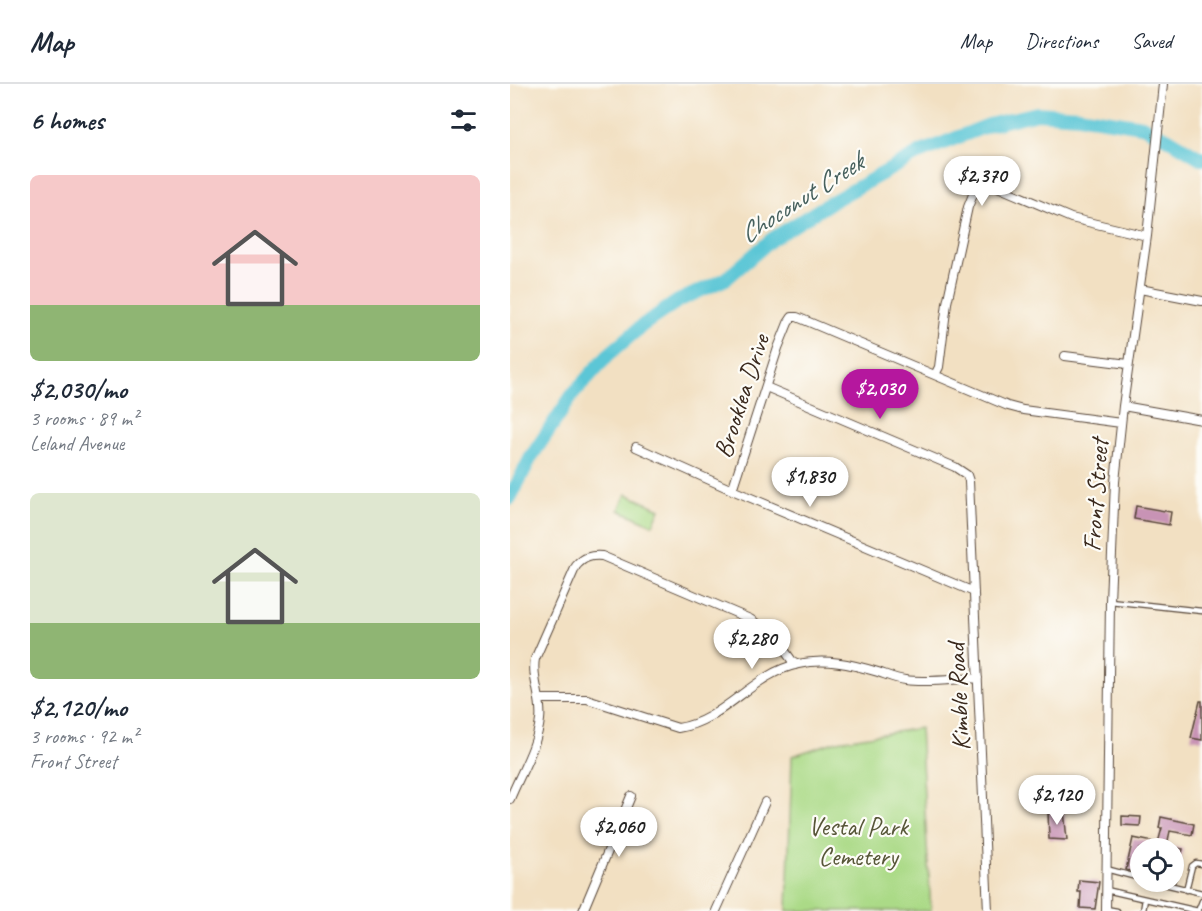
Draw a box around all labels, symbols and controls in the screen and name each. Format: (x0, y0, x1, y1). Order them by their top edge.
text: Map (30, 24, 73, 59)
text: Map (960, 28, 992, 54)
text: Directions (1025, 28, 1098, 54)
text: Saved (1131, 28, 1172, 54)
text: 6 homes (30, 104, 104, 137)
icon: filters (447, 104, 480, 137)
water label: Choconut Creek (732, 142, 874, 251)
pin: $2,370 (933, 156, 1031, 207)
text: $2,370 (958, 163, 1006, 188)
icon: home (201, 214, 309, 322)
street label: Brooklea Drive (706, 329, 777, 462)
pin: $2,030 (831, 369, 929, 420)
text: $2,030/mo (30, 373, 127, 406)
text: $2,030 (856, 376, 904, 401)
text: 3 rooms · 89 m² (30, 406, 138, 431)
text: Leland Avenue (30, 431, 124, 456)
street label: Front Street (1075, 434, 1116, 552)
pin: $1,830 (761, 457, 859, 508)
text: $1,830 (786, 464, 834, 489)
icon: home (201, 532, 309, 640)
pin: $2,280 (703, 619, 801, 670)
text: $2,280 (728, 626, 776, 651)
street label: Kimble Road (939, 639, 978, 752)
text: $2,120/mo (30, 691, 127, 724)
text: 3 rooms · 92 m² (30, 724, 138, 749)
text: Front Street (30, 749, 117, 774)
pin: $2,120 (1008, 775, 1106, 826)
text: $2,120 (1033, 782, 1081, 807)
pin: $2,060 (570, 807, 668, 858)
park label: Vestal Park Cemetery (808, 810, 909, 873)
text: $2,060 (594, 814, 644, 839)
map controls (1130, 838, 1184, 892)
button: locate (1130, 838, 1184, 892)

